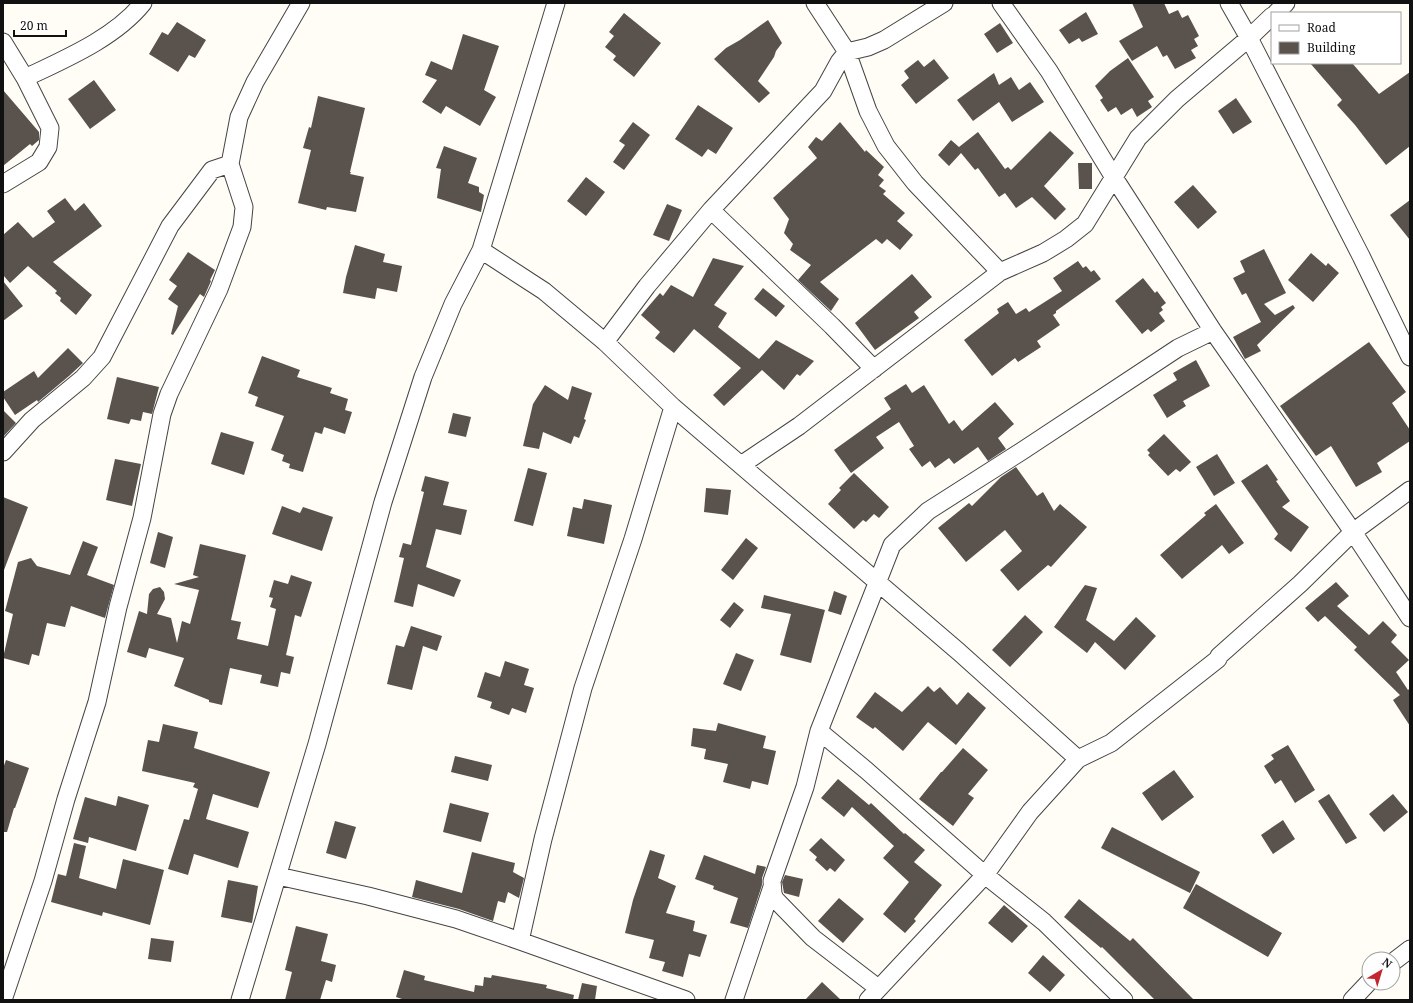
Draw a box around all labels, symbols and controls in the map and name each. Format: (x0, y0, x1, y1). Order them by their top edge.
scale bar (14, 12, 66, 38)
legend (1271, 12, 1401, 64)
text: 20 m (20, 17, 48, 34)
text: Road (1307, 19, 1337, 36)
text: Building (1307, 39, 1356, 56)
north arrow (1361, 951, 1401, 991)
text: N (1379, 954, 1396, 972)

